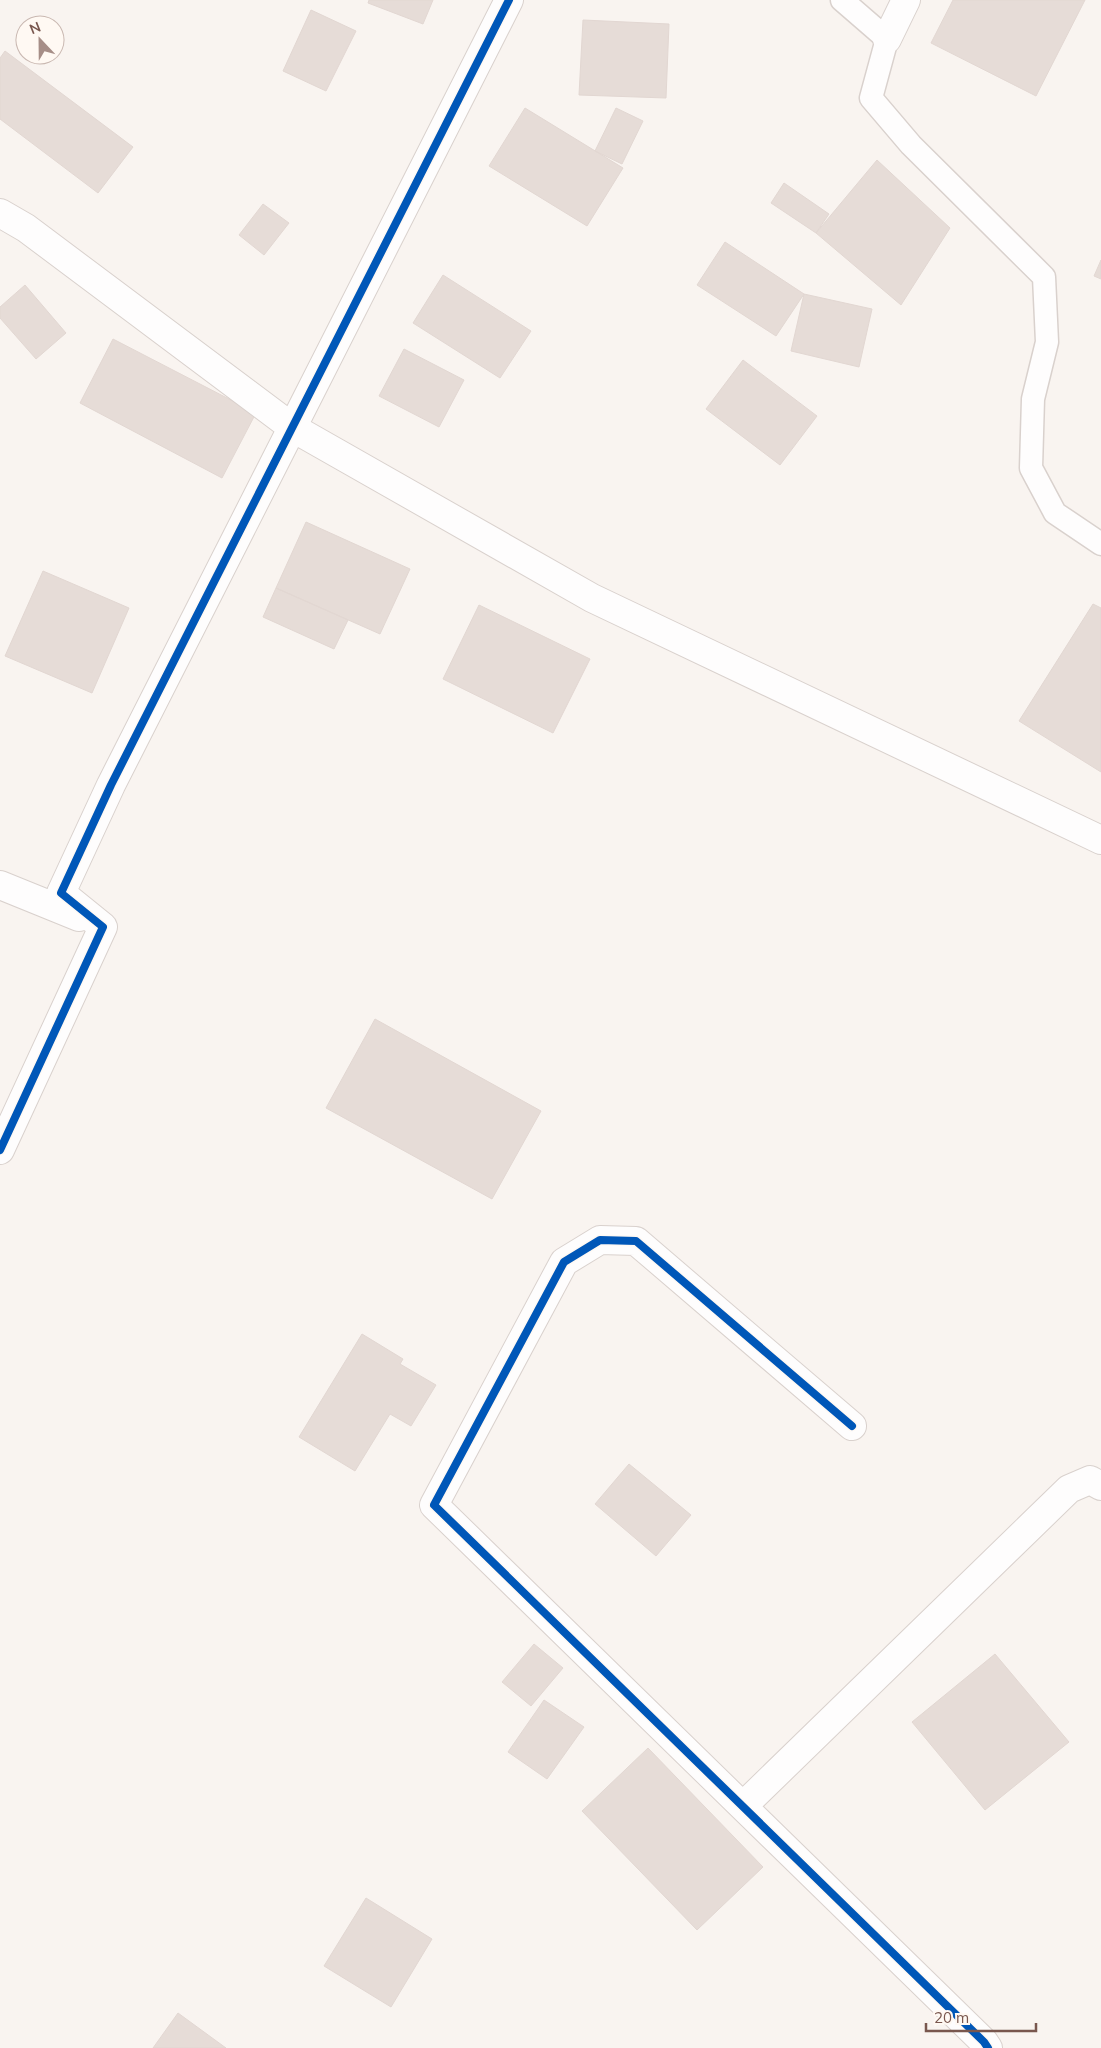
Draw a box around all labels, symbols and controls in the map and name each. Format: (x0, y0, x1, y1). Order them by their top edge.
north arrow (15, 15, 65, 65)
text: N (27, 18, 43, 38)
scale bar (926, 2000, 1036, 2032)
text: 20 m (934, 2008, 969, 2027)

